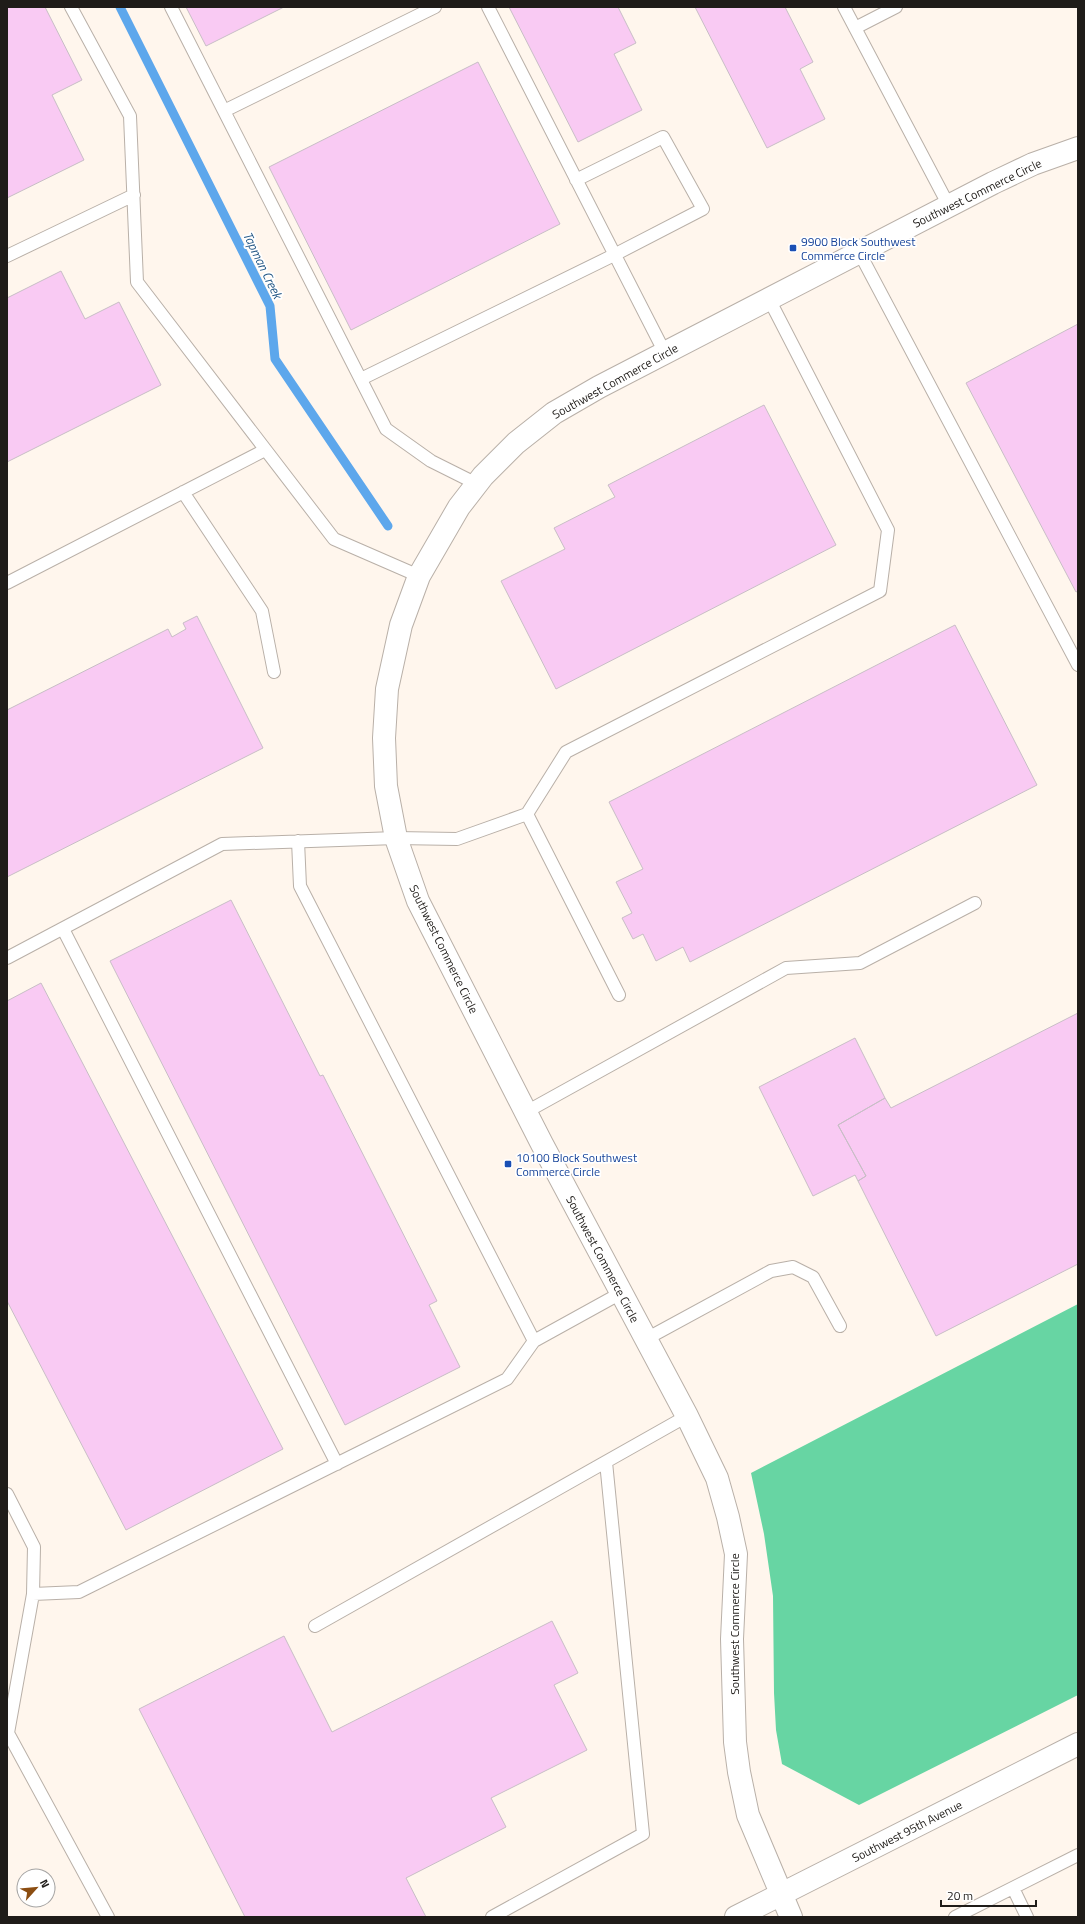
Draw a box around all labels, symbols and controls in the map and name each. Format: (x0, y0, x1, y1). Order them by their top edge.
street label: Southwest Commerce Circle (909, 153, 1045, 233)
water label: Tapman Creek (238, 228, 289, 304)
place label: 9900 Block Southwest Commerce Circle (801, 232, 916, 265)
marker: 9900 Block Southwest Commerce Circle (788, 243, 798, 253)
street label: Southwest Commerce Circle (549, 338, 681, 424)
street label: Southwest Commerce Circle (404, 881, 484, 1017)
place label: 10100 Block Southwest Commerce Circle (516, 1148, 638, 1181)
marker: 10100 Block Southwest Commerce Circle (503, 1159, 513, 1169)
street label: Southwest Commerce Circle (561, 1192, 645, 1326)
street label: Southwest Commerce Circle (725, 1553, 744, 1695)
street label: Southwest 95th Avenue (848, 1795, 966, 1867)
north arrow (16, 1868, 56, 1908)
text: N (36, 1876, 54, 1890)
scale bar (941, 1882, 1036, 1908)
text: 20 m (947, 1886, 973, 1905)

